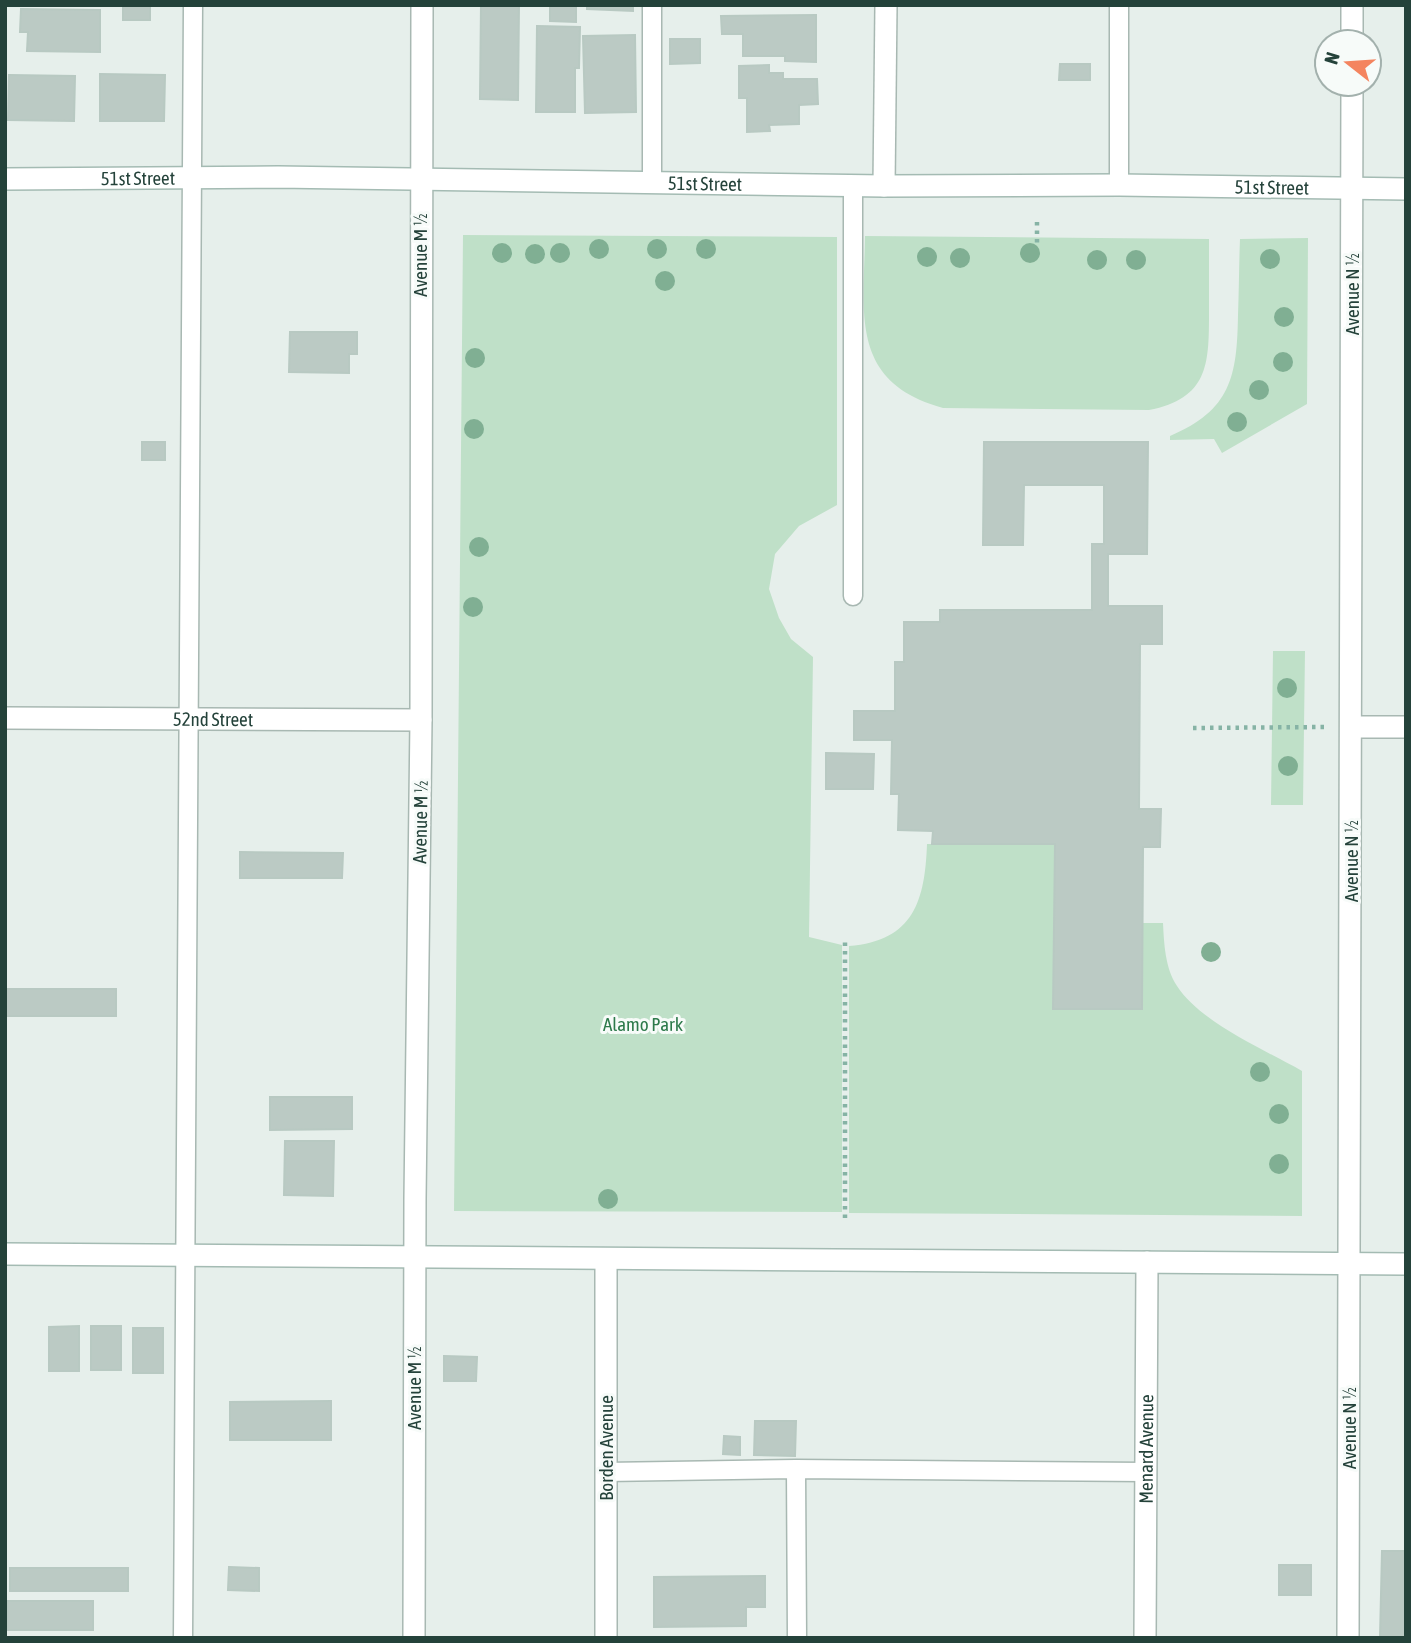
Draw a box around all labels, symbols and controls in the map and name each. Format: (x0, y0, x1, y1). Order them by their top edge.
north arrow (1313, 28, 1383, 98)
text: N (1320, 49, 1344, 67)
street label: 51st Street (101, 167, 175, 189)
street label: 51st Street (668, 172, 742, 195)
street label: 51st Street (1235, 176, 1309, 199)
street label: Avenue M ½ (409, 213, 431, 297)
street label: Avenue N ½ (1341, 253, 1363, 335)
street label: 52nd Street (173, 708, 253, 730)
street label: Avenue M ½ (408, 780, 432, 864)
street label: Avenue N ½ (1340, 820, 1362, 902)
park label: Alamo Park (603, 1013, 684, 1035)
street label: Avenue M ½ (403, 1346, 425, 1430)
street label: Avenue N ½ (1338, 1387, 1360, 1469)
street label: Menard Avenue (1135, 1394, 1157, 1504)
street label: Borden Avenue (595, 1395, 617, 1501)

